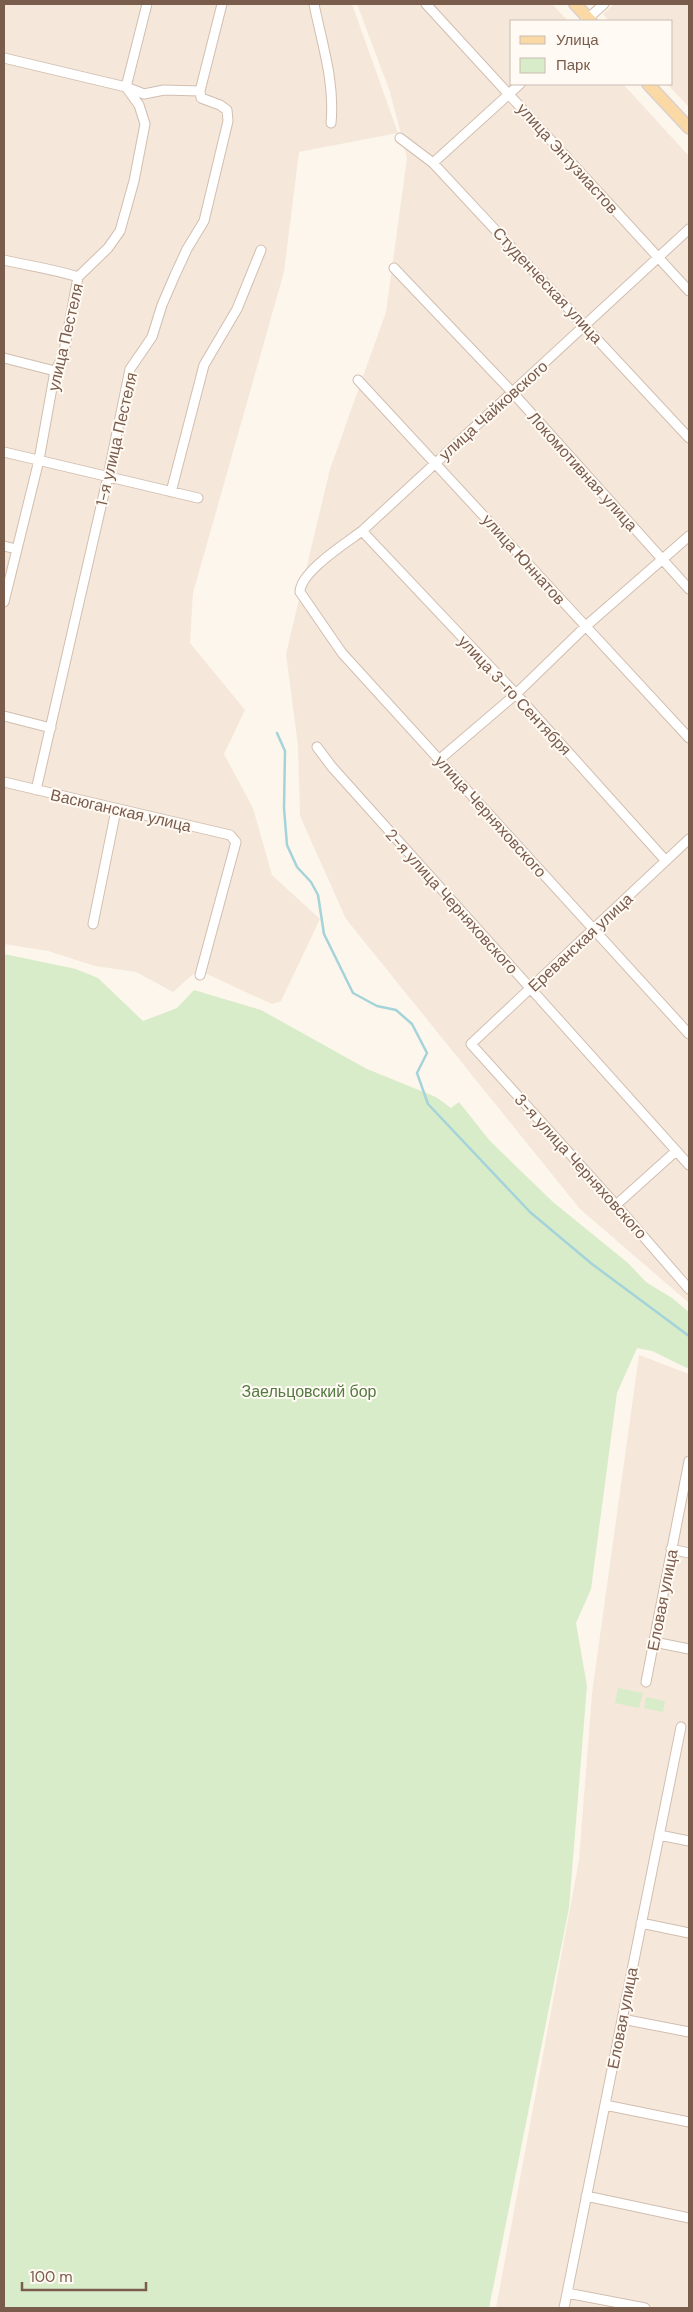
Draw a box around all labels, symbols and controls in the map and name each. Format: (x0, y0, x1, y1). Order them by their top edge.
legend (510, 20, 673, 85)
text: Улица (556, 30, 599, 50)
text: Парк (556, 55, 590, 75)
street label: улица Энтузиастов (512, 99, 623, 218)
street label: Студенческая улица (488, 223, 607, 348)
street label: улица Пестеля (43, 281, 88, 393)
street label: улица Чайковского (434, 356, 552, 465)
street label: 1-я улица Пестеля (91, 370, 142, 508)
street label: Локомотивная улица (523, 407, 642, 536)
street label: улица Юннатов (477, 510, 570, 609)
street label: улица 3-го Сентября (453, 631, 576, 760)
street label: улица Черняховского (430, 751, 551, 882)
street label: Васюганская улица (48, 784, 193, 837)
street label: 2-я улица Черняховского (381, 824, 523, 978)
street label: Ереванская улица (524, 888, 637, 996)
street label: 3-я улица Черняховского (510, 1089, 652, 1244)
park label: Заельцовский бор (242, 1381, 377, 1402)
street label: Еловая улица (642, 1547, 683, 1653)
street label: Еловая улица (602, 1965, 643, 2071)
scale bar (22, 2260, 146, 2292)
text: 100 m (30, 2267, 73, 2287)

